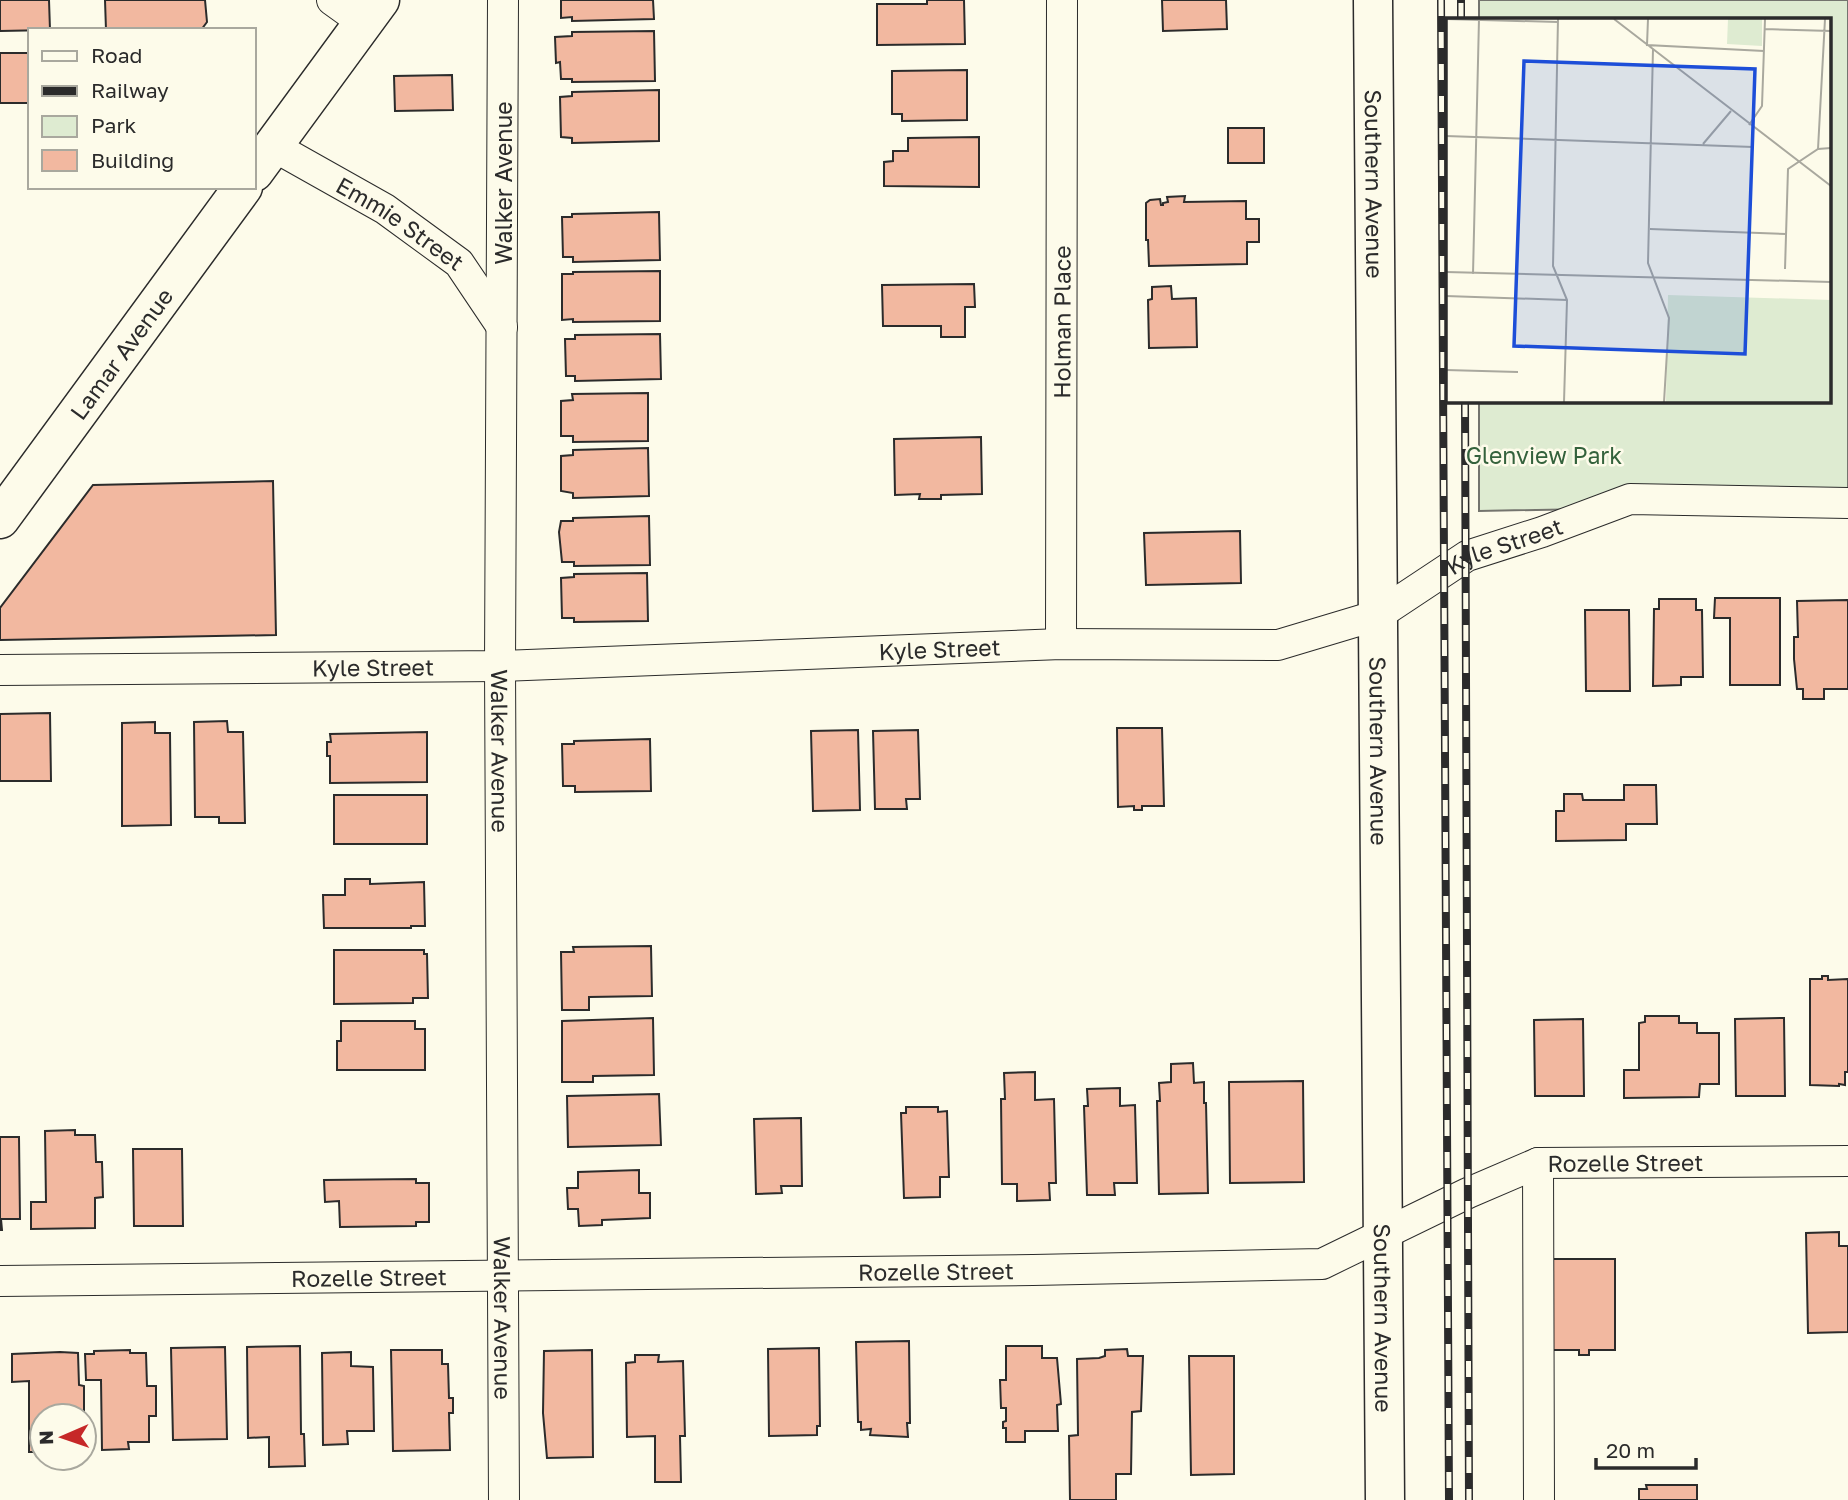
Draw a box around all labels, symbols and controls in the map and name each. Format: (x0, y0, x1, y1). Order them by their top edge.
inset map (1446, 18, 1830, 402)
legend (28, 28, 256, 189)
text: Road (91, 42, 142, 68)
text: Railway (91, 77, 169, 103)
street label: Southern Avenue (1360, 89, 1389, 279)
street label: Walker Avenue (489, 101, 517, 265)
text: Park (91, 112, 137, 138)
text: Building (91, 147, 174, 173)
street label: Emmie Street (331, 171, 470, 276)
street label: Holman Place (1047, 245, 1076, 399)
street label: Lamar Avenue (64, 283, 178, 425)
park label: Glenview Park (1466, 441, 1622, 469)
street label: Kyle Street (1440, 512, 1566, 580)
street label: Kyle Street (878, 632, 1001, 665)
street label: Kyle Street (312, 653, 434, 682)
street label: Southern Avenue (1364, 656, 1394, 846)
street label: Walker Avenue (486, 669, 515, 833)
street label: Rozelle Street (1547, 1148, 1703, 1177)
street label: Southern Avenue (1369, 1223, 1398, 1413)
street label: Walker Avenue (489, 1236, 518, 1400)
street label: Rozelle Street (858, 1256, 1014, 1286)
street label: Rozelle Street (291, 1262, 447, 1292)
north arrow (28, 1402, 98, 1472)
scale bar (1596, 1426, 1696, 1470)
text: N (34, 1430, 57, 1445)
text: 20 m (1606, 1437, 1655, 1463)

